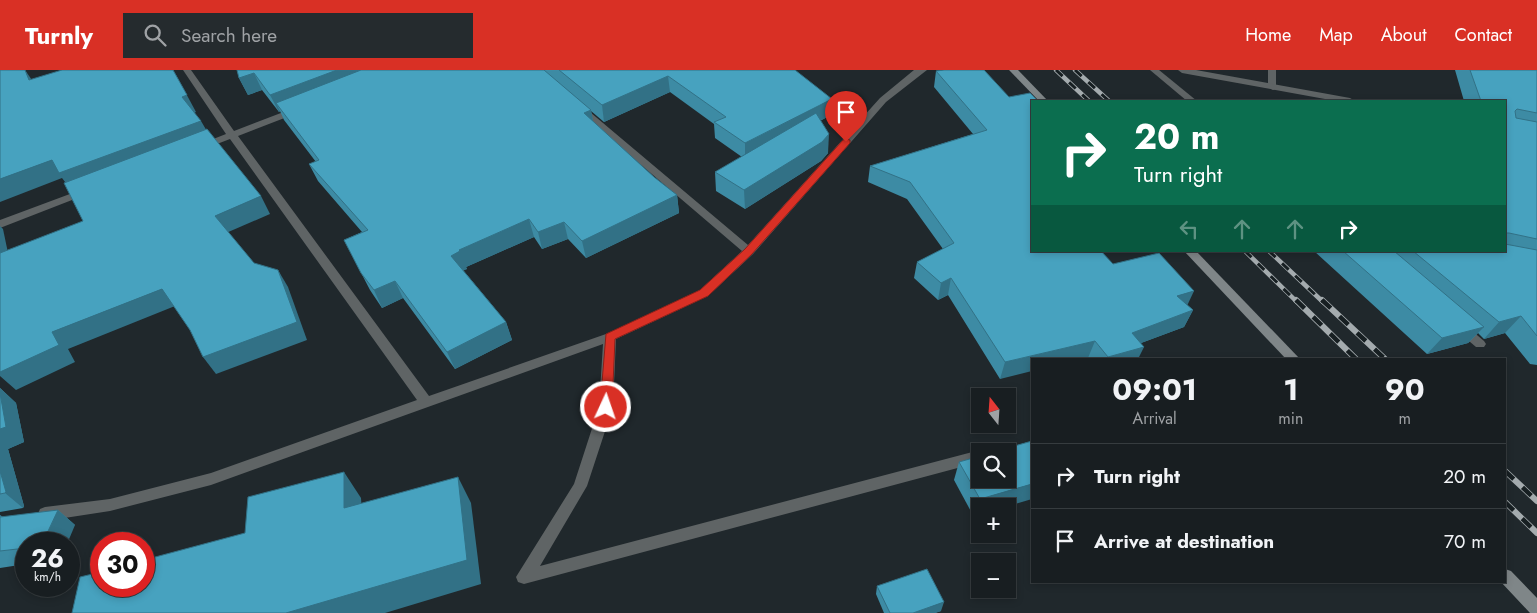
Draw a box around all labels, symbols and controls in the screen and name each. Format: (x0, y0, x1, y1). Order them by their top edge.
search box (123, 13, 473, 58)
text: Turnly (25, 18, 93, 53)
icon: search (141, 21, 169, 49)
text: Search here (181, 22, 277, 49)
text: Home (1245, 22, 1291, 48)
text: Map (1319, 22, 1353, 48)
text: About (1381, 22, 1426, 48)
text: Contact (1454, 22, 1512, 48)
pin (825, 91, 867, 142)
icon: arrive (832, 98, 860, 126)
text: 20 m (1134, 112, 1219, 162)
icon: right (1051, 120, 1116, 185)
text: Turn right (1134, 158, 1222, 190)
icon: left (1175, 215, 1203, 243)
icon: ahead (1228, 215, 1256, 243)
icon: ahead (1281, 215, 1309, 243)
icon: right (1334, 215, 1362, 243)
text: 09:01 (1112, 368, 1197, 411)
text: 1 (1283, 368, 1299, 411)
text: 90 (1385, 368, 1425, 411)
position arrow (579, 380, 631, 432)
north arrow (971, 388, 1016, 432)
map controls (971, 388, 1016, 598)
text: Arrival (1133, 407, 1177, 430)
text: min (1278, 407, 1303, 430)
text: m (1398, 407, 1411, 430)
button: search (971, 443, 1016, 488)
icon: right (1051, 462, 1079, 490)
text: Turn right (1094, 463, 1180, 490)
text: 20 m (1443, 463, 1486, 490)
button: + (971, 498, 1016, 543)
icon: arrive (1051, 527, 1079, 555)
text: Arrive at destination (1094, 528, 1274, 555)
text: 70 m (1444, 528, 1486, 555)
speed limit sign: 30 (90, 532, 155, 597)
text: 26 (31, 540, 64, 576)
button: − (971, 553, 1016, 598)
text: km/h (34, 568, 61, 586)

